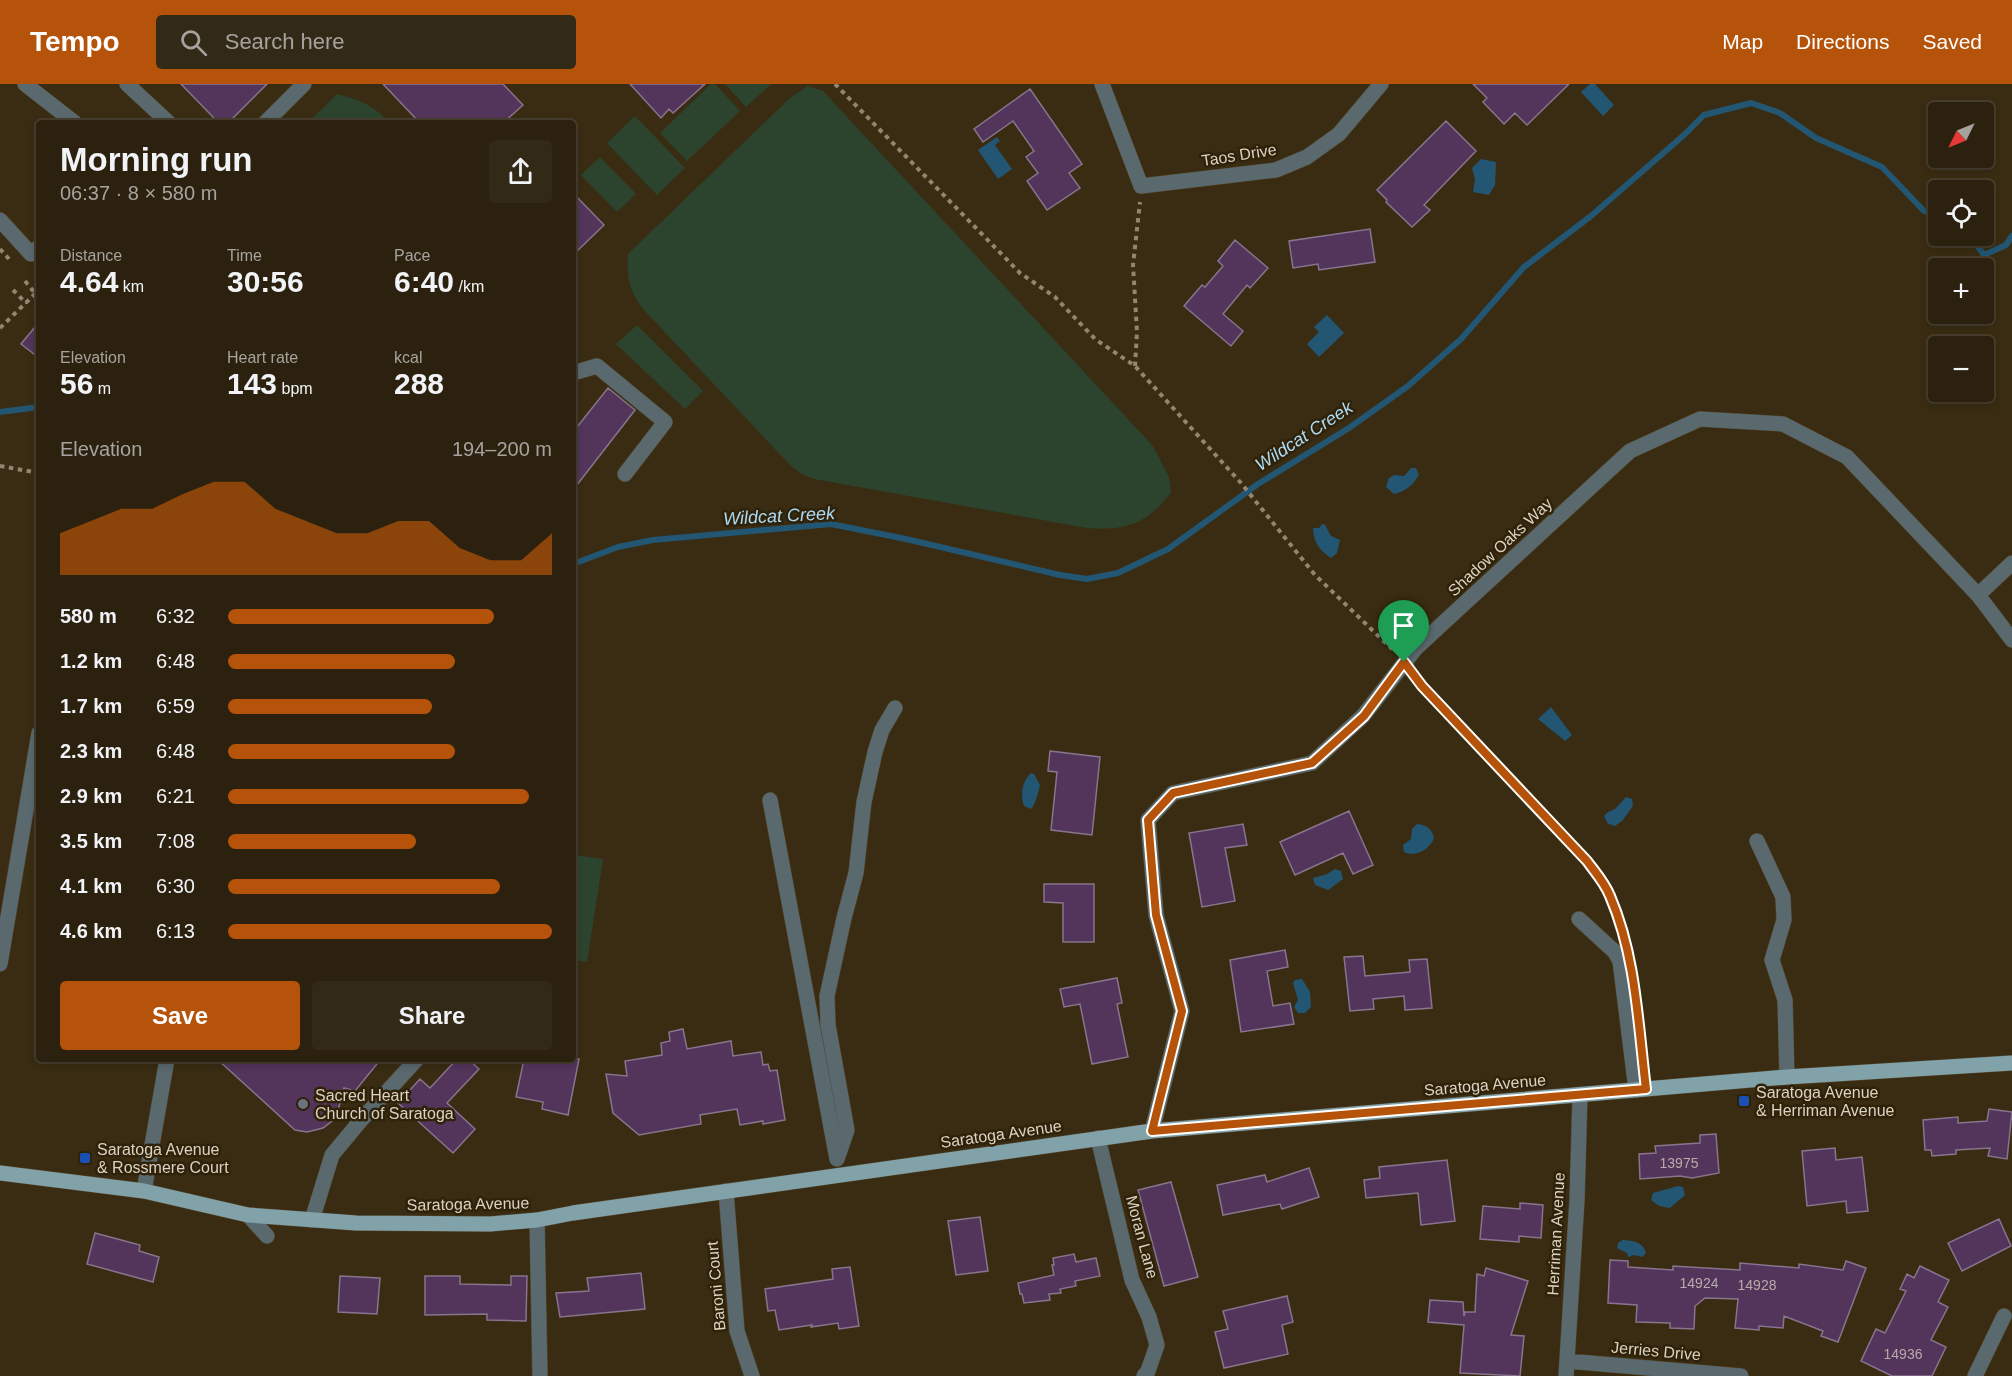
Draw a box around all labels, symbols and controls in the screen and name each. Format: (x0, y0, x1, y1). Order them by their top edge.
search box (156, 15, 576, 69)
text: Tempo (30, 26, 120, 57)
icon: search (177, 26, 210, 59)
text: Search here (225, 29, 345, 54)
text: Map (1722, 30, 1763, 53)
text: Directions (1796, 30, 1889, 53)
text: Saved (1922, 30, 1982, 53)
north arrow (1928, 102, 1994, 168)
map controls (1928, 102, 1994, 402)
button: share (489, 140, 552, 203)
text: Morning run (60, 141, 252, 178)
street label: Taos Drive (1200, 141, 1278, 169)
button: locate (1928, 180, 1994, 246)
text: 06:37 · 8 × 580 m (60, 182, 217, 204)
text: Distance (60, 247, 122, 264)
text: Time (227, 247, 262, 264)
text: Pace (394, 247, 430, 264)
button: + (1928, 258, 1994, 324)
text: 4.64 (60, 265, 118, 298)
text: 30:56 (227, 265, 304, 298)
text: 6:40 (394, 265, 454, 298)
text: km (118, 278, 144, 295)
text: /km (454, 278, 484, 295)
button: − (1928, 336, 1994, 402)
text: Elevation (60, 349, 126, 366)
text: Heart rate (227, 349, 298, 366)
text: kcal (394, 349, 422, 366)
text: 56 (60, 367, 93, 400)
text: 143 (227, 367, 277, 400)
text: 288 (394, 367, 444, 400)
text: m (93, 380, 111, 397)
text: bpm (277, 380, 313, 397)
water label: Wildcat Creek (1252, 397, 1357, 475)
text: Elevation (60, 438, 142, 460)
text: 194–200 m (452, 438, 552, 460)
street label: Shadow Oaks Way (1445, 495, 1555, 599)
water label: Wildcat Creek (723, 503, 836, 529)
pin (1378, 600, 1429, 662)
text: 580 m (60, 605, 117, 627)
text: 6:32 (156, 605, 195, 627)
icon: arrive (1387, 609, 1420, 642)
text: 1.2 km (60, 650, 122, 672)
text: 6:48 (156, 650, 195, 672)
text: 1.7 km (60, 695, 122, 717)
text: 6:59 (156, 695, 195, 717)
text: 2.3 km (60, 740, 122, 762)
text: 6:48 (156, 740, 195, 762)
text: 2.9 km (60, 785, 122, 807)
text: 6:21 (156, 785, 195, 807)
text: 3.5 km (60, 830, 122, 852)
text: 7:08 (156, 830, 195, 852)
text: 4.1 km (60, 875, 122, 897)
text: 6:30 (156, 875, 195, 897)
text: 4.6 km (60, 920, 122, 942)
text: 6:13 (156, 920, 195, 942)
button: Save (60, 981, 300, 1050)
button: Share (312, 981, 552, 1050)
street label: Saratoga Avenue (1423, 1071, 1547, 1099)
place label: Saratoga Avenue & Herriman Avenue (1756, 1084, 1895, 1119)
place label: Sacred Heart Church of Saratoga (315, 1087, 454, 1122)
marker: Saratoga Avenue & Herriman Avenue (1737, 1094, 1751, 1108)
marker: Sacred Heart Church of Saratoga (296, 1097, 310, 1111)
street label: Saratoga Avenue (939, 1117, 1063, 1151)
place label: Saratoga Avenue & Rossmere Court (97, 1141, 229, 1176)
marker: Saratoga Avenue & Rossmere Court (78, 1151, 92, 1165)
house number: 13975 (1660, 1155, 1699, 1171)
street label: Herriman Avenue (1544, 1172, 1568, 1296)
street label: Saratoga Avenue (407, 1194, 529, 1214)
street label: Moran Lane (1123, 1194, 1161, 1281)
street label: Baroni Court (704, 1240, 728, 1331)
house number: 14924 (1680, 1275, 1719, 1291)
house number: 14928 (1738, 1277, 1777, 1293)
street label: Jerries Drive (1611, 1339, 1702, 1363)
house number: 14936 (1884, 1346, 1923, 1362)

